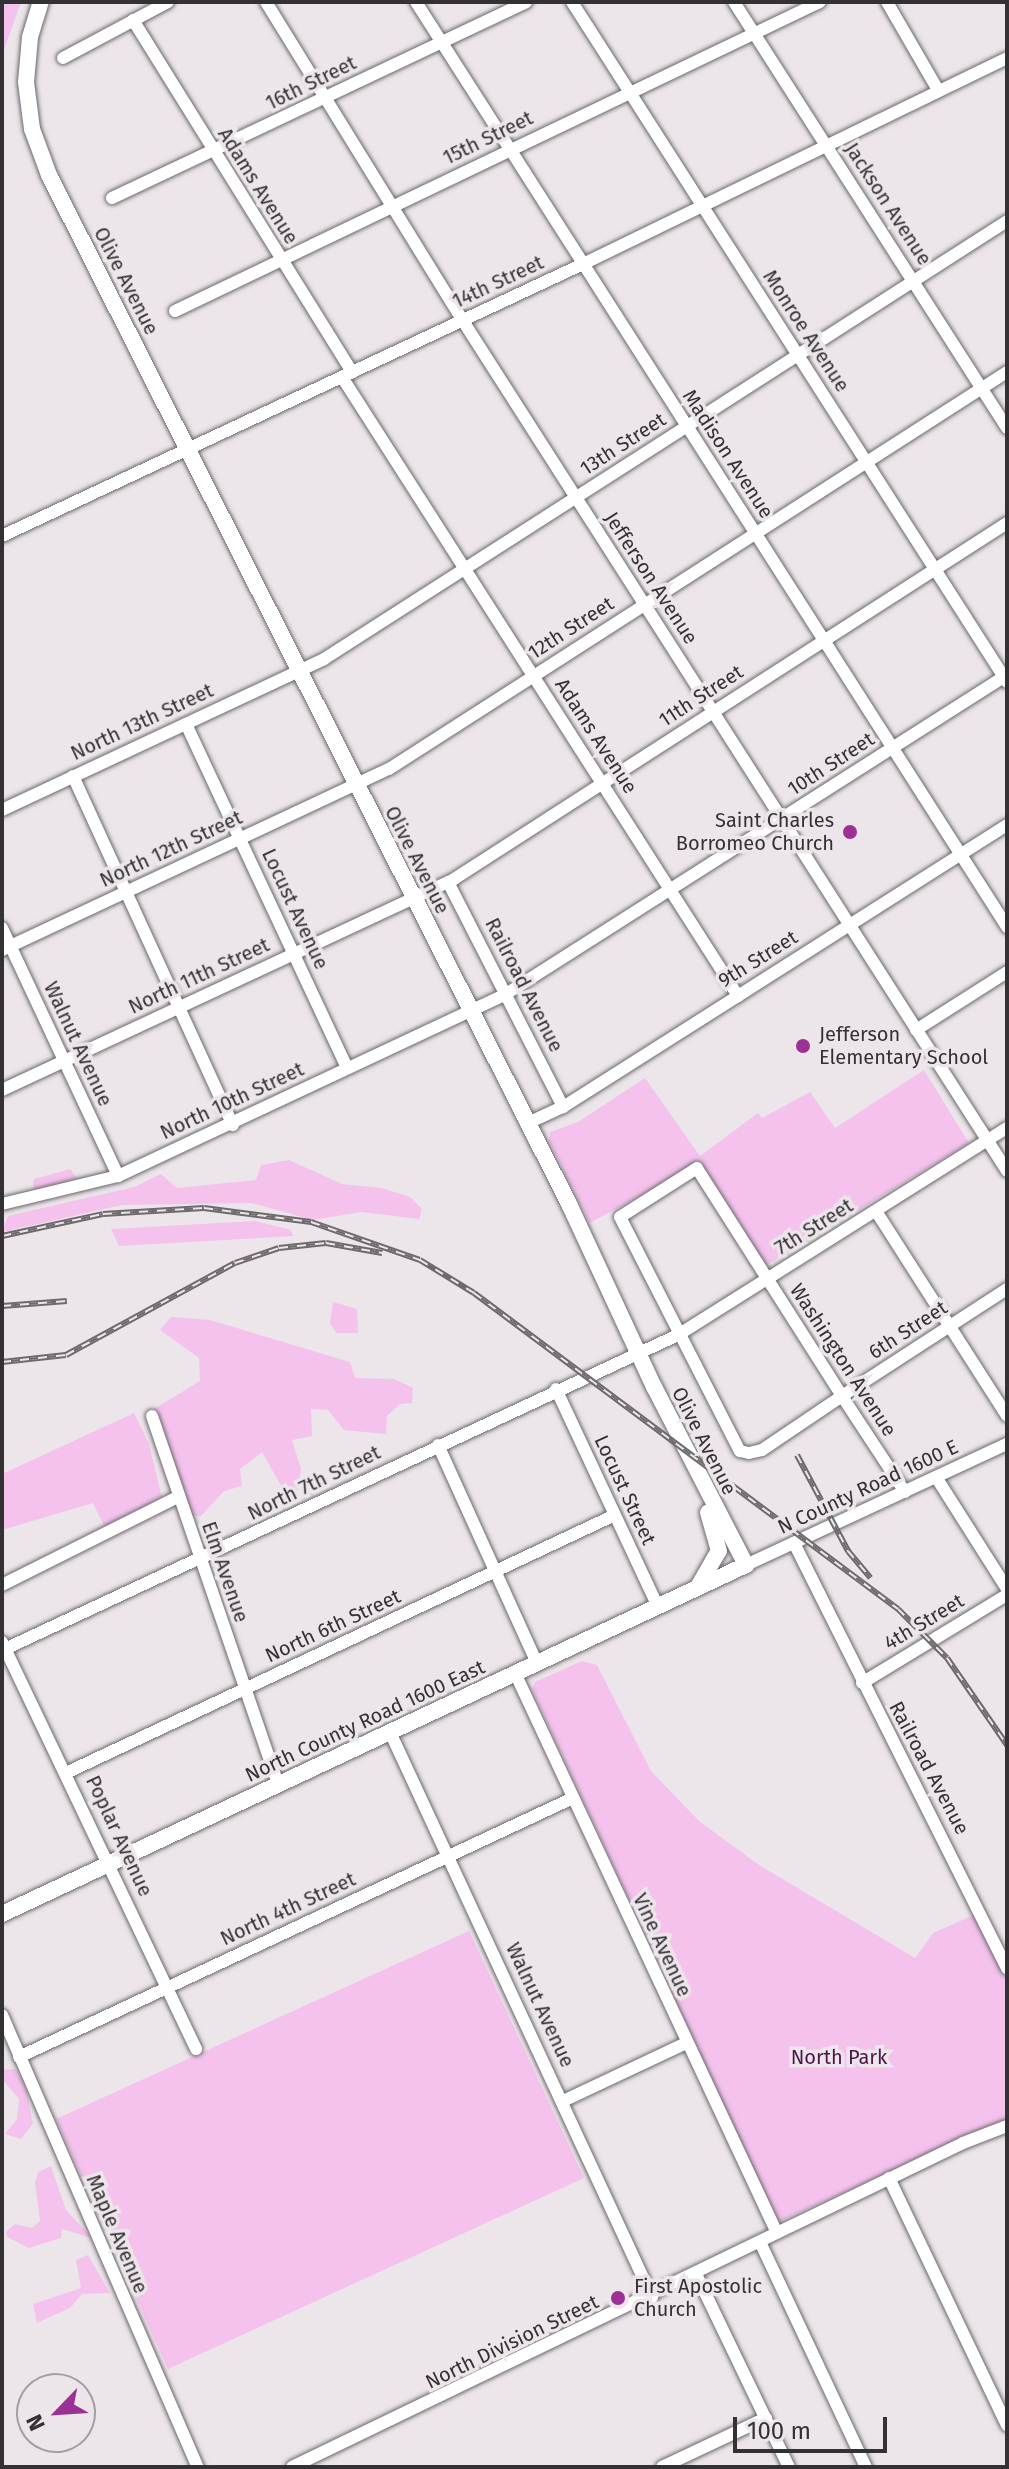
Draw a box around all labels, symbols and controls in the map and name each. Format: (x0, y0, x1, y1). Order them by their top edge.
street label: 16th Street (262, 51, 360, 115)
street label: 15th Street (439, 106, 537, 170)
street label: Adams Avenue (213, 123, 303, 249)
street label: Jackson Avenue (840, 138, 936, 270)
street label: Olive Avenue (89, 223, 163, 339)
street label: 14th Street (449, 250, 547, 314)
street label: Monroe Avenue (758, 266, 854, 396)
street label: Madison Avenue (678, 385, 778, 523)
street label: 13th Street (576, 407, 670, 481)
street label: Jefferson Avenue (599, 507, 703, 649)
street label: 12th Street (524, 592, 618, 664)
street label: 11th Street (654, 660, 748, 732)
street label: Adams Avenue (550, 674, 642, 798)
street label: North 13th Street (67, 678, 217, 766)
street label: 10th Street (783, 727, 879, 801)
street label: Olive Avenue (380, 802, 454, 918)
street label: North 12th Street (96, 806, 246, 892)
place label: Saint Charles Borromeo Church (676, 808, 834, 855)
marker: Saint Charles Borromeo Church (841, 823, 859, 841)
street label: Locust Avenue (257, 845, 333, 973)
street label: Railroad Avenue (480, 914, 568, 1056)
street label: 9th Street (714, 925, 802, 993)
street label: North 11th Street (125, 933, 273, 1019)
street label: Walnut Avenue (39, 978, 117, 1110)
place label: Jefferson Elementary School (819, 1022, 988, 1069)
marker: Jefferson Elementary School (794, 1037, 812, 1055)
street label: North 10th Street (156, 1057, 308, 1145)
street label: 7th Street (771, 1194, 857, 1260)
street label: Washington Avenue (785, 1279, 901, 1441)
street label: 6th Street (864, 1296, 952, 1364)
street label: Olive Avenue (667, 1383, 741, 1499)
street label: Locust Street (589, 1431, 661, 1549)
street label: N County Road 1600 E (774, 1435, 962, 1539)
street label: North 7th Street (244, 1441, 384, 1525)
street label: Elm Avenue (197, 1518, 253, 1626)
street label: North 6th Street (262, 1584, 404, 1668)
street label: 4th Street (880, 1589, 968, 1655)
street label: North County Road 1600 East (241, 1655, 489, 1787)
street label: Railroad Avenue (884, 1697, 974, 1839)
street label: Poplar Avenue (81, 1772, 157, 1900)
street label: North 4th Street (217, 1867, 359, 1951)
street label: Vine Avenue (628, 1890, 696, 2000)
street label: Walnut Avenue (501, 1939, 579, 2071)
park label: North Park (791, 2045, 887, 2069)
street label: Maple Avenue (81, 2171, 153, 2297)
place label: First Apostolic Church (634, 2274, 762, 2321)
marker: First Apostolic Church (609, 2289, 627, 2307)
street label: North Division Street (422, 2290, 602, 2394)
north arrow (16, 2373, 96, 2453)
scale bar (737, 2401, 891, 2451)
text: N (20, 2410, 51, 2435)
text: 100 m (747, 2417, 811, 2445)

